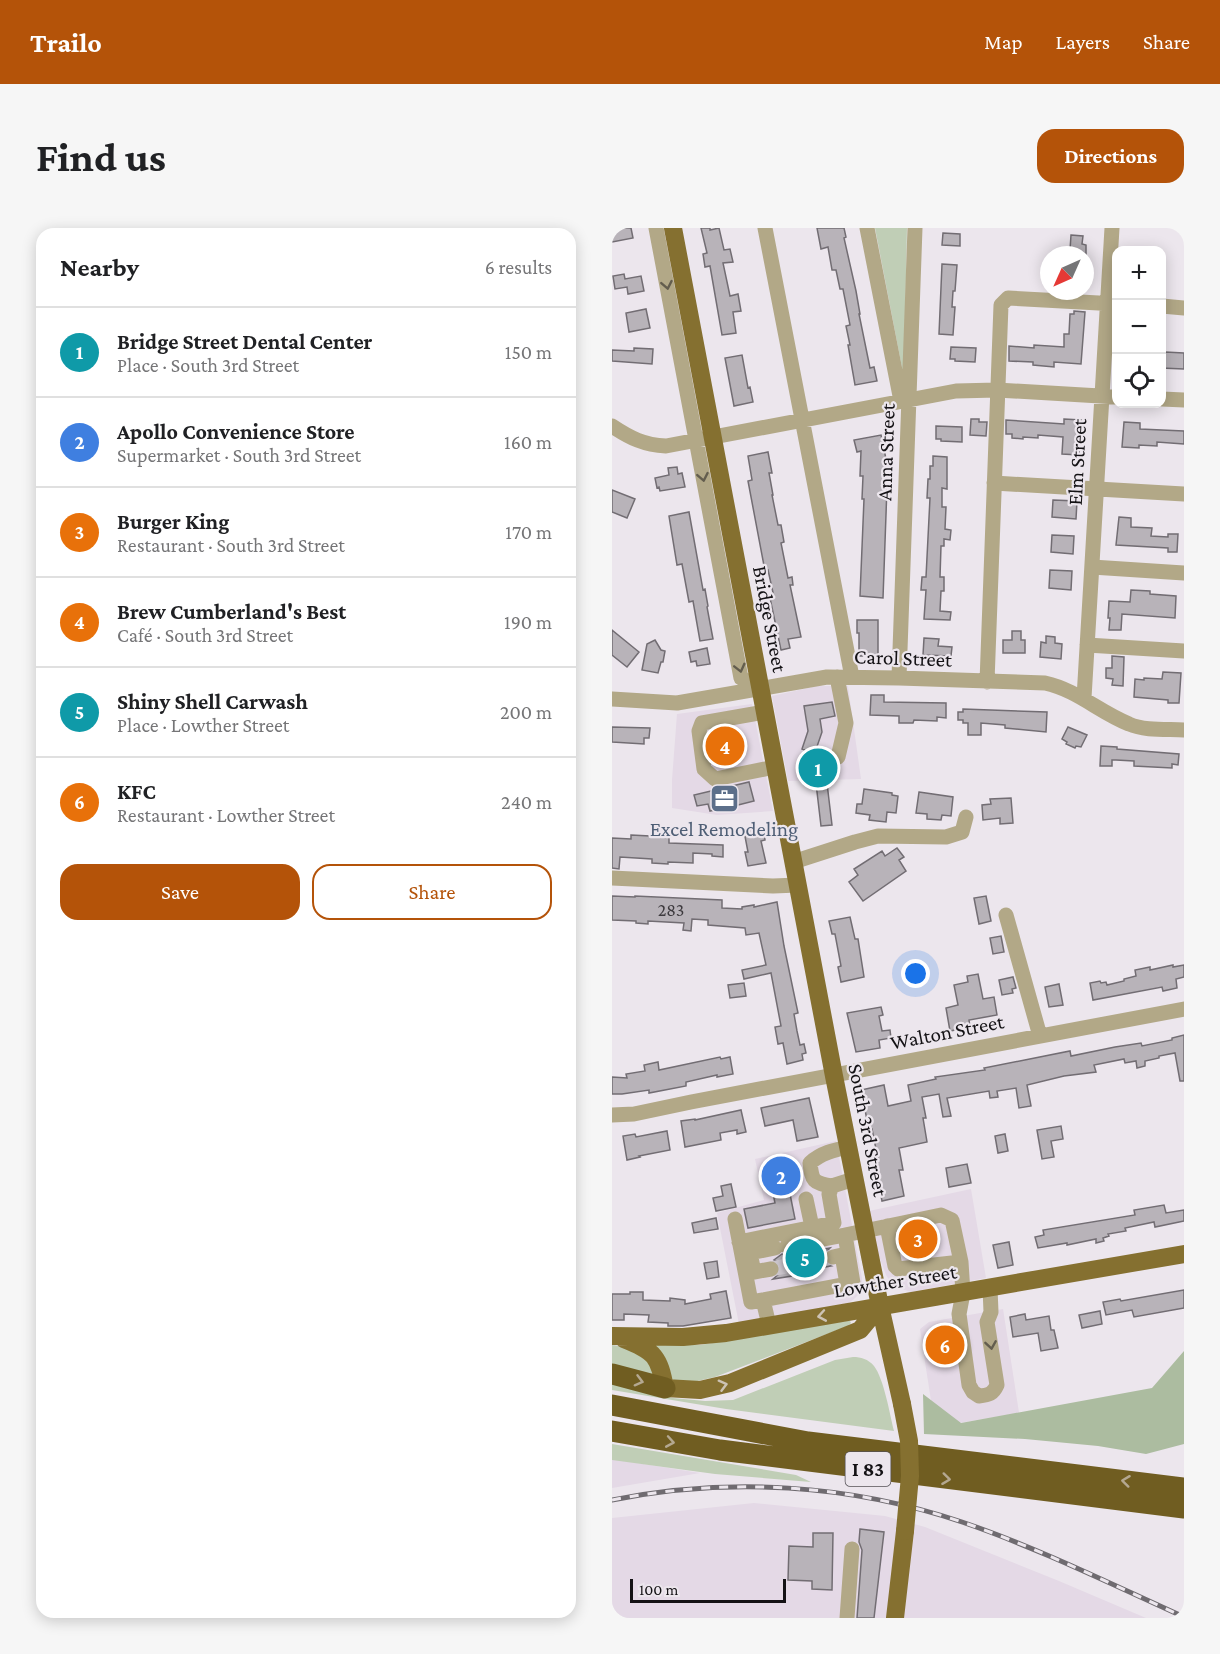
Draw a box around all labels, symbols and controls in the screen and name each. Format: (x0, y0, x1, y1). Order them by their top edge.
text: Trailo (30, 27, 102, 58)
text: Map (984, 30, 1023, 54)
text: Layers (1056, 30, 1110, 54)
text: Share (1143, 30, 1190, 54)
button: Directions (1037, 129, 1184, 183)
text: Find us (36, 133, 166, 180)
north arrow (1040, 246, 1094, 300)
map controls (1112, 246, 1166, 408)
button: + (1112, 246, 1166, 300)
text: Nearby (60, 253, 139, 282)
text: 6 results (485, 256, 552, 278)
one-way arrow (660, 280, 673, 290)
button: − (1112, 300, 1166, 354)
text: Bridge Street Dental Center (117, 329, 372, 354)
text: 1 (76, 341, 83, 363)
text: 150 m (505, 341, 552, 363)
text: Place · South 3rd Street (117, 354, 299, 376)
button: locate (1112, 354, 1166, 408)
street label: Anna Street (872, 402, 900, 501)
street label: Elm Street (1063, 417, 1091, 506)
text: Apollo Convenience Store (117, 419, 355, 444)
text: 2 (74, 431, 85, 453)
text: 160 m (504, 431, 552, 453)
text: Supermarket · South 3rd Street (117, 444, 361, 466)
one-way arrow (696, 472, 709, 482)
text: Burger King (117, 509, 229, 534)
text: 3 (75, 521, 84, 543)
text: 170 m (505, 521, 552, 543)
text: Restaurant · South 3rd Street (117, 534, 345, 556)
street label: Bridge Street (748, 564, 792, 675)
text: Brew Cumberland's Best (117, 599, 346, 624)
text: 4 (74, 611, 85, 633)
text: 190 m (504, 611, 552, 633)
text: Café · South 3rd Street (117, 624, 293, 646)
street label: Carol Street (854, 644, 953, 672)
one-way arrow (733, 663, 746, 673)
text: Shiny Shell Carwash (117, 689, 308, 714)
text: 5 (75, 701, 84, 723)
text: 200 m (500, 701, 552, 723)
text: Place · Lowther Street (117, 714, 289, 736)
pin: 4 (706, 724, 744, 768)
pin: 1 (798, 746, 838, 790)
text: KFC (117, 779, 156, 804)
office icon: Excel Remodeling (708, 782, 740, 814)
text: 6 (74, 791, 85, 813)
text: 240 m (501, 791, 552, 813)
text: Restaurant · Lowther Street (117, 804, 335, 826)
place label: Excel Remodeling (650, 817, 798, 841)
button: Save (60, 864, 300, 920)
button: Share (312, 864, 552, 920)
house number: 283 (658, 900, 684, 920)
your location (901, 959, 930, 988)
street label: Walton Street (888, 1009, 1007, 1055)
street label: South 3rd Street (843, 1062, 893, 1199)
pin: 2 (762, 1154, 800, 1198)
pin: 3 (898, 1216, 938, 1262)
pin: 5 (786, 1236, 824, 1280)
street label: Lowther Street (832, 1259, 959, 1303)
one-way arrow (817, 1309, 827, 1322)
pin: 6 (926, 1322, 964, 1368)
one-way arrow (984, 1340, 997, 1350)
one-way arrow (633, 1374, 643, 1386)
one-way arrow (718, 1379, 728, 1392)
one-way arrow (665, 1435, 674, 1447)
road number: I 83 (846, 1452, 890, 1486)
one-way arrow (941, 1472, 951, 1484)
one-way arrow (1121, 1475, 1131, 1488)
scale bar (630, 1576, 786, 1604)
text: 100 m (639, 1581, 678, 1598)

